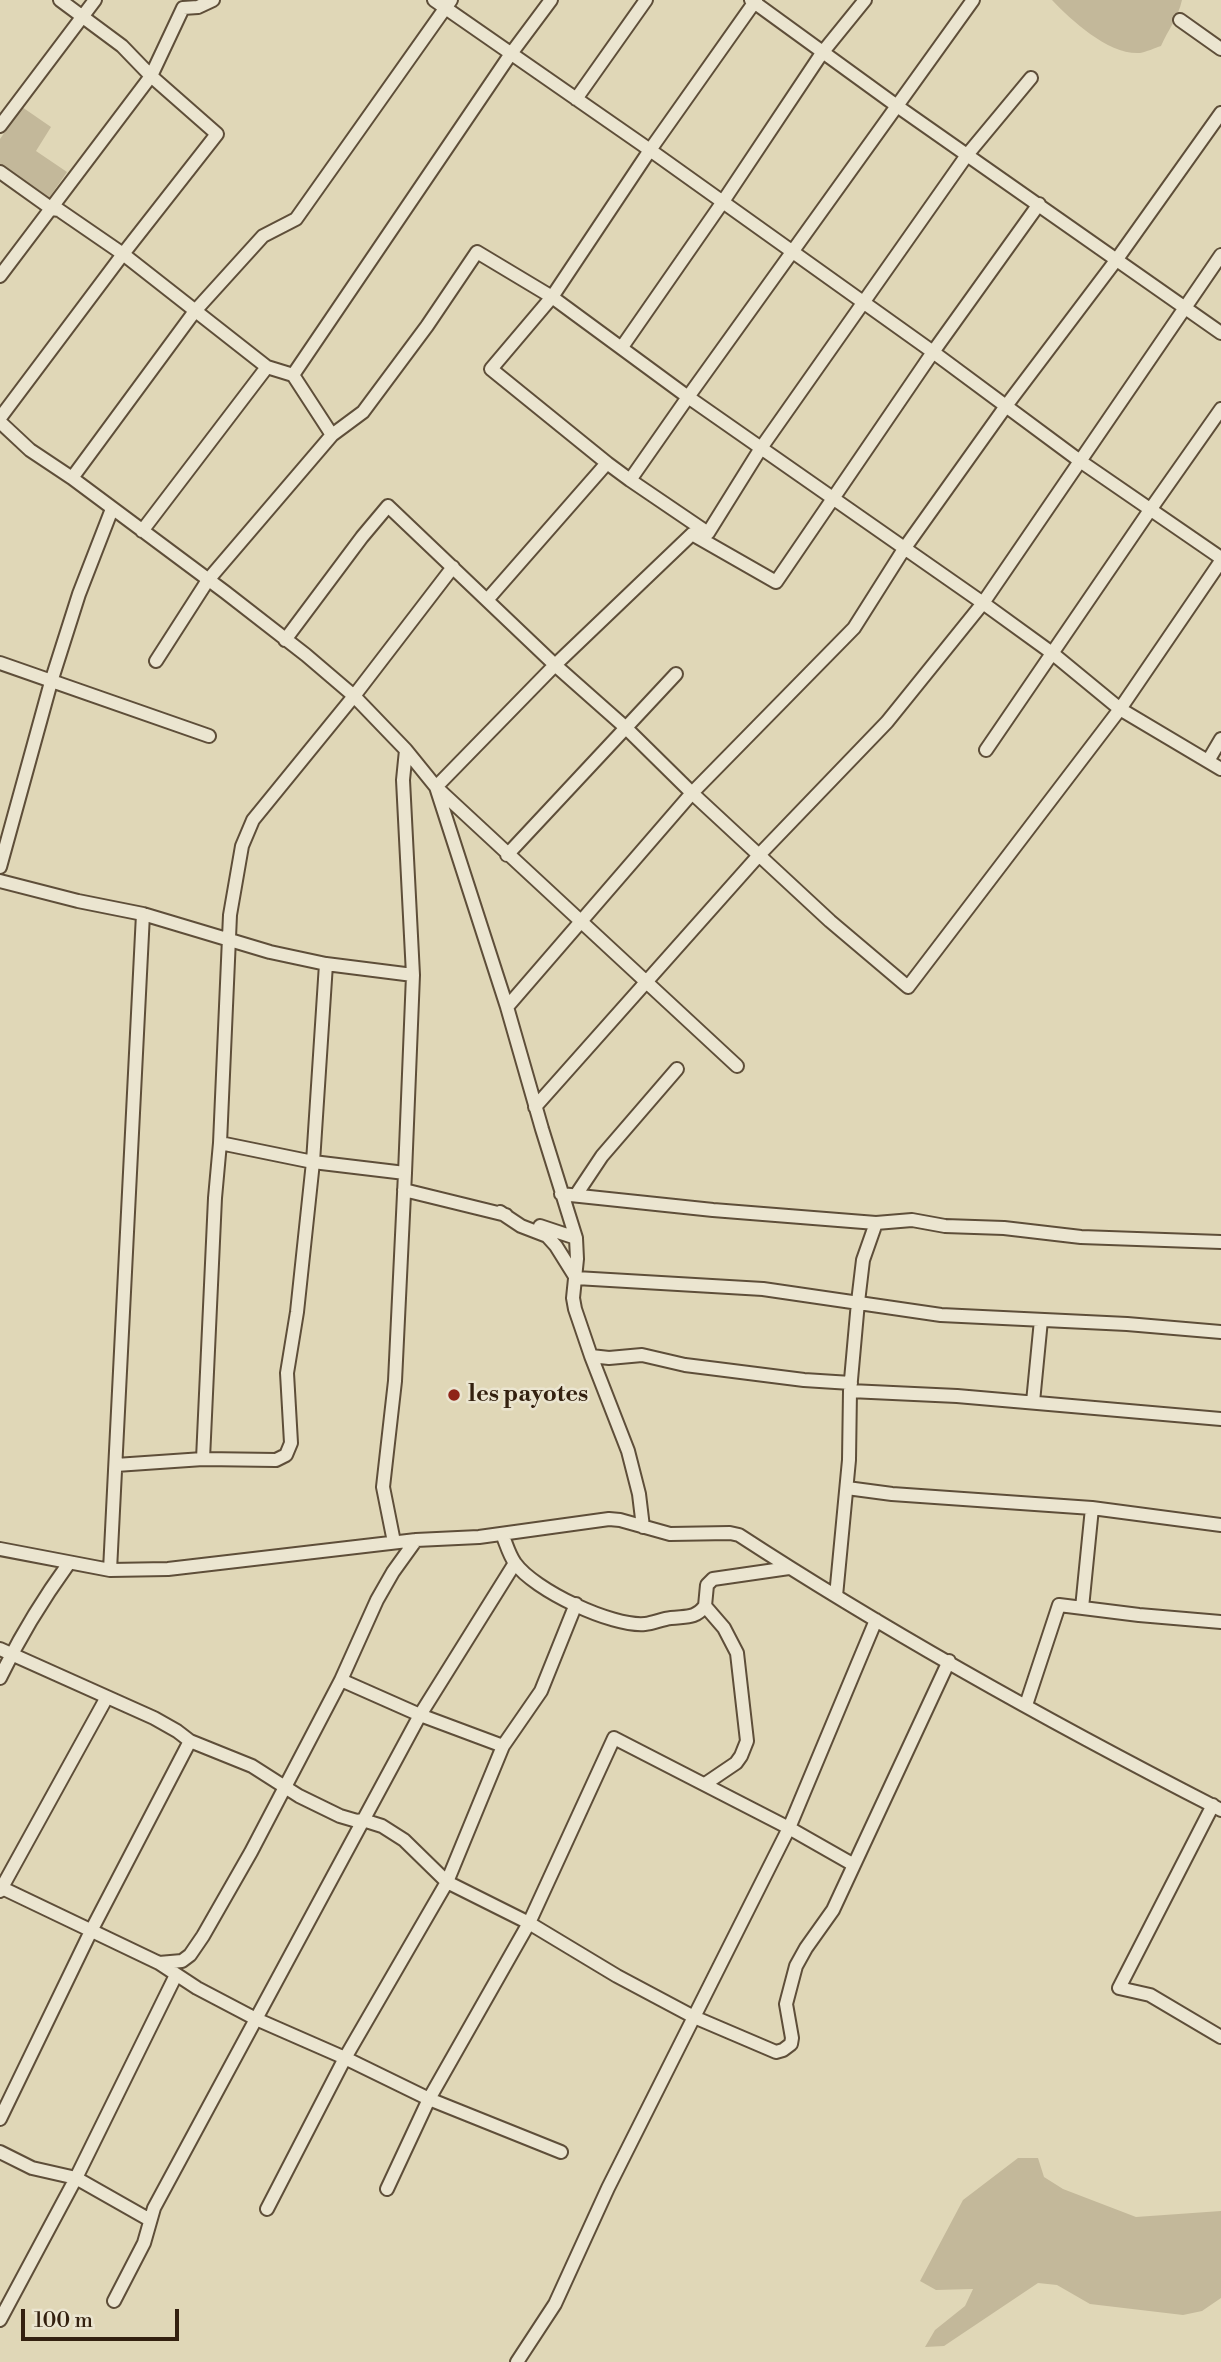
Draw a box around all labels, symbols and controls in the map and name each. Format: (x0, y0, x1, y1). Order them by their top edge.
place label: les payotes (468, 1381, 588, 1409)
marker: les payotes (446, 1387, 462, 1403)
scale bar (24, 2296, 182, 2340)
text: 100 m (34, 2308, 93, 2334)

